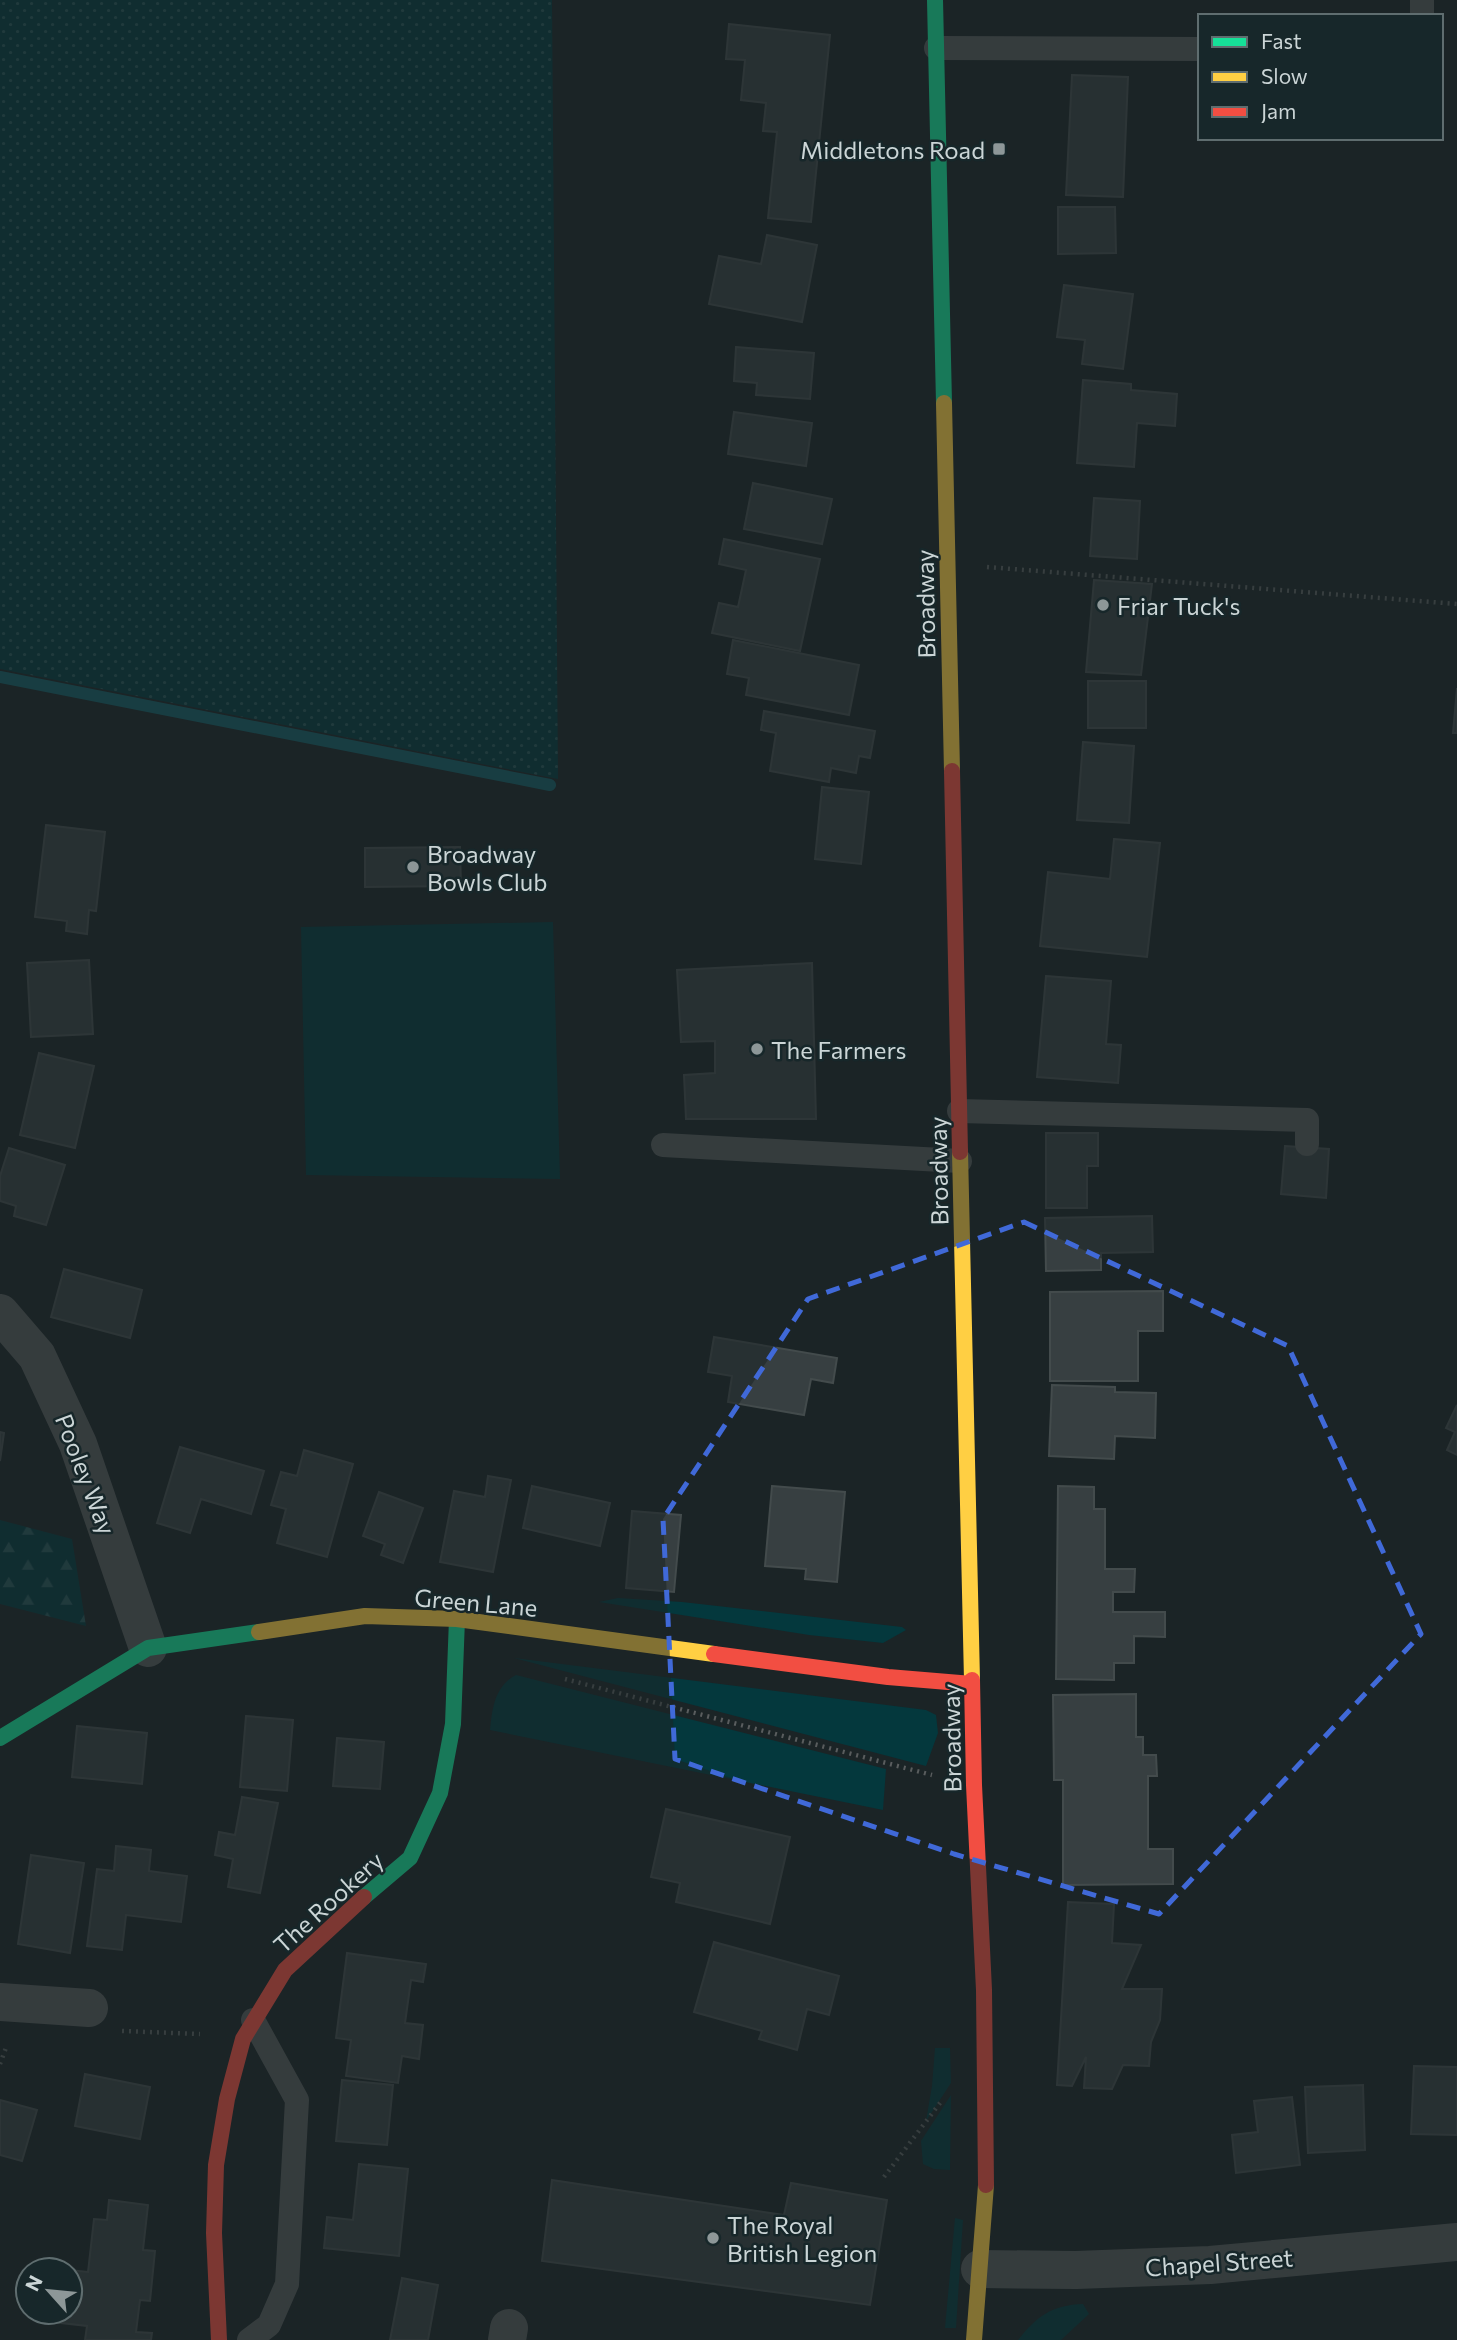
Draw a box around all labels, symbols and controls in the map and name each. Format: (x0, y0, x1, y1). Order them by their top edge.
legend (1198, 14, 1443, 140)
text: Fast (1261, 28, 1302, 53)
text: Slow (1261, 63, 1308, 88)
text: Jam (1261, 98, 1296, 123)
place label: Middletons Road (800, 135, 985, 164)
marker: Middletons Road (991, 141, 1007, 157)
street label: Broadway (910, 549, 940, 659)
place label: Friar Tuck's (1117, 591, 1240, 620)
marker: Friar Tuck's (1095, 597, 1111, 613)
place label: Broadway Bowls Club (427, 839, 547, 896)
marker: Broadway Bowls Club (405, 859, 421, 875)
place label: The Farmers (771, 1035, 907, 1064)
marker: The Farmers (749, 1041, 765, 1057)
street label: Broadway (923, 1116, 953, 1226)
street label: Pooley Way (50, 1410, 122, 1538)
street label: Green Lane (413, 1582, 539, 1622)
street label: Broadway (936, 1683, 966, 1793)
street label: The Rookery (267, 1845, 389, 1959)
place label: The Royal British Legion (727, 2210, 877, 2267)
marker: The Royal British Legion (705, 2230, 721, 2246)
street label: Chapel Street (1144, 2242, 1294, 2282)
north arrow (14, 2256, 84, 2326)
text: N (20, 2271, 47, 2295)

